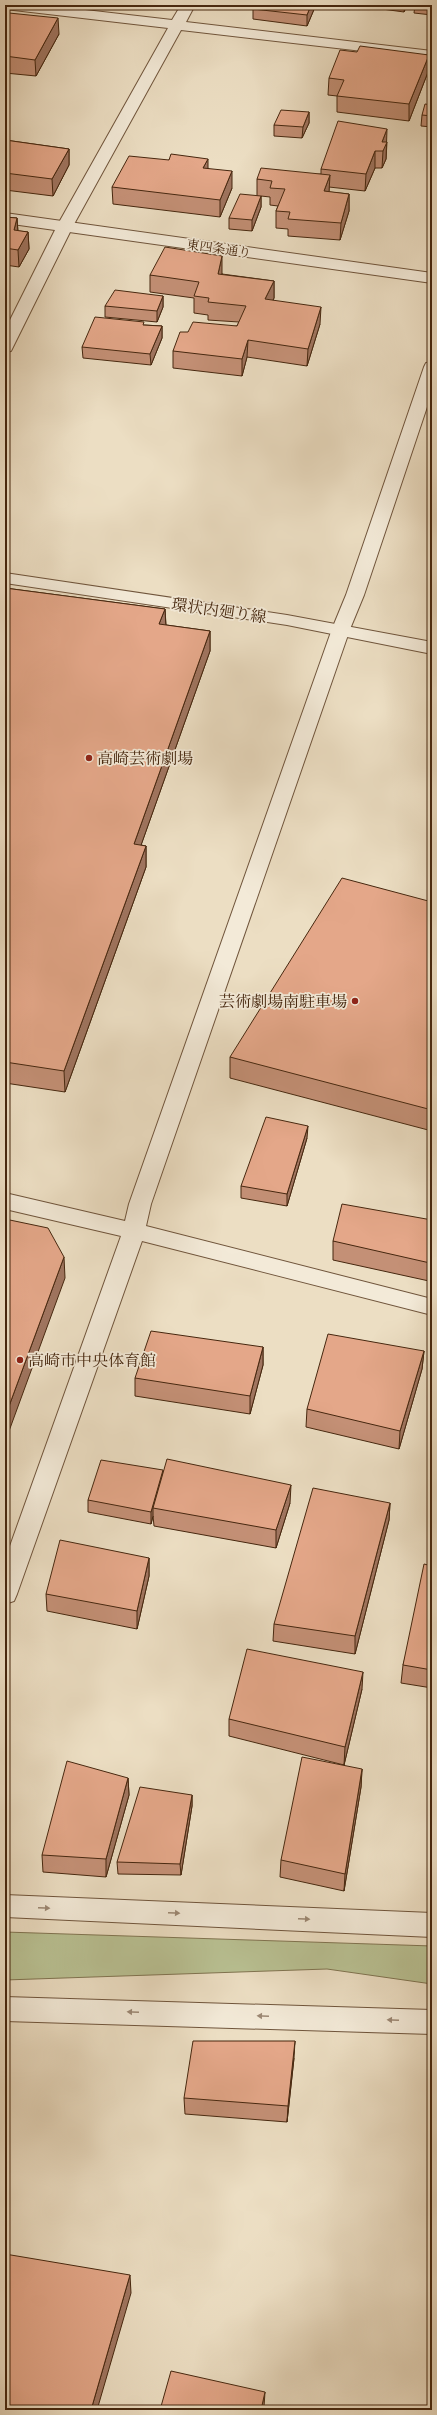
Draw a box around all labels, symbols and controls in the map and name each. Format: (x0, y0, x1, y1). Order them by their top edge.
street label: 東四条通り (185, 237, 252, 263)
street label: 環状内廻り線 (170, 594, 268, 631)
place label: 高崎芸術劇場 (97, 749, 193, 772)
marker: 高崎芸術劇場 (84, 753, 94, 763)
place label: 芸術劇場南駐車場 (219, 992, 347, 1015)
marker: 芸術劇場南駐車場 (350, 996, 360, 1006)
place label: 高崎市中央体育館 (28, 1351, 156, 1374)
marker: 高崎市中央体育館 (15, 1355, 25, 1365)
one-way arrow (38, 1904, 50, 1911)
one-way arrow (168, 1910, 180, 1917)
one-way arrow (298, 1916, 310, 1923)
one-way arrow (127, 2009, 139, 2016)
one-way arrow (257, 2013, 269, 2020)
one-way arrow (387, 2017, 399, 2024)

